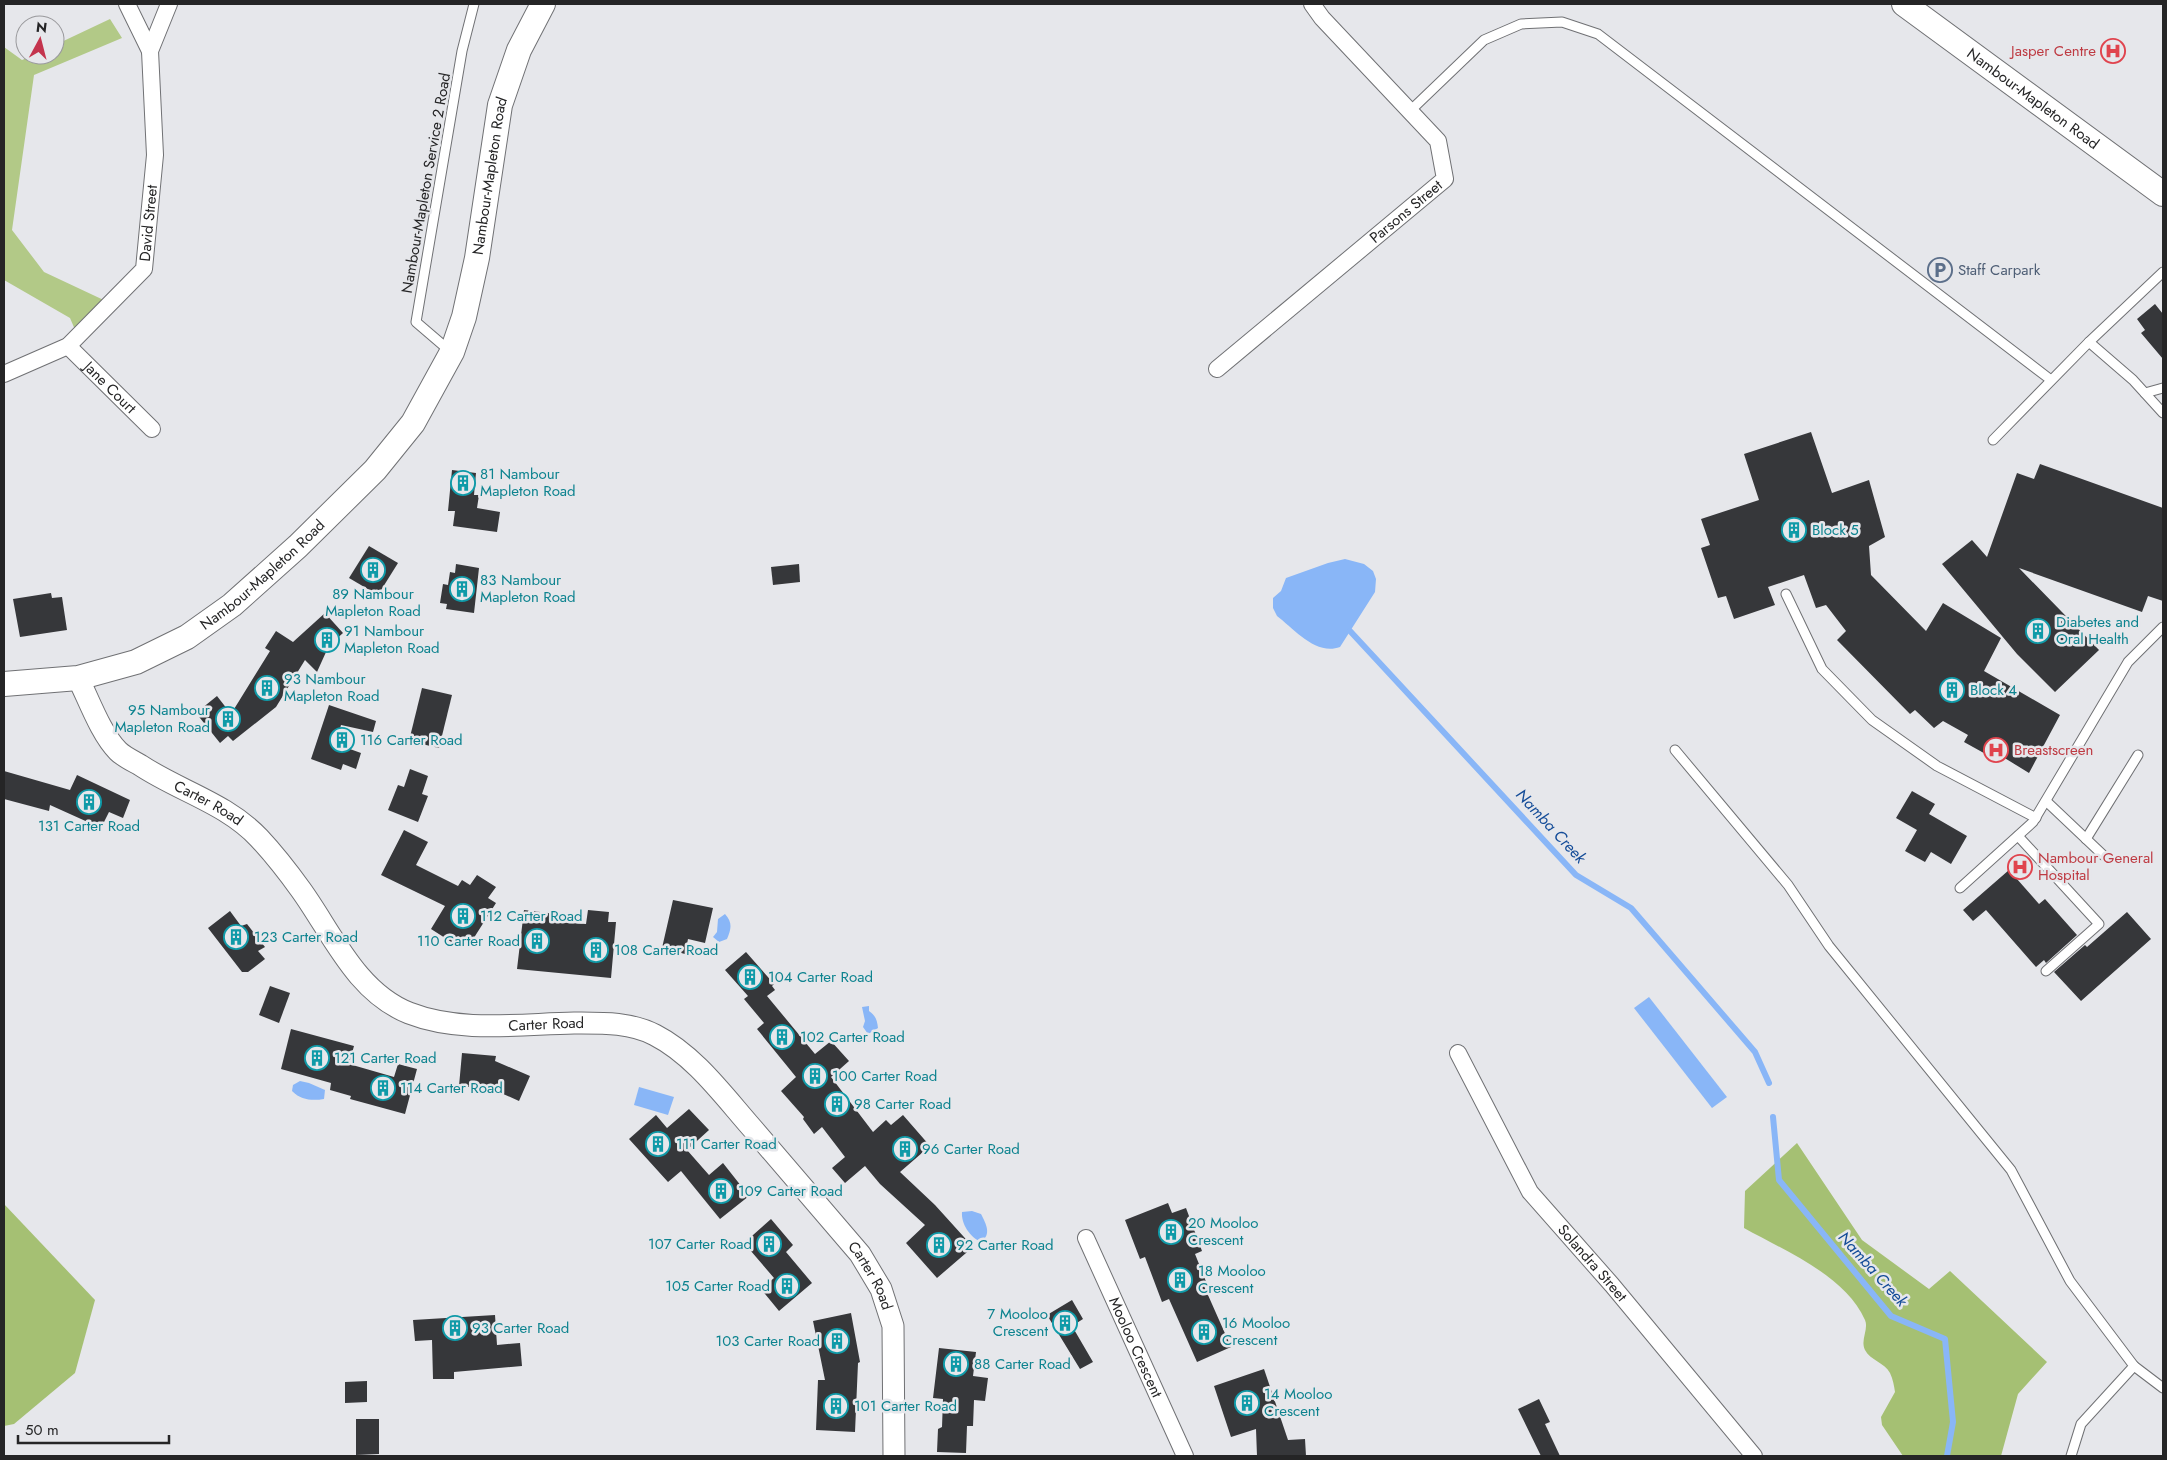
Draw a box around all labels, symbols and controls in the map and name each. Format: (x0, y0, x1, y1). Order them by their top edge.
north arrow (15, 15, 65, 65)
text: N (35, 16, 48, 38)
hospital icon: Jasper Centre (2100, 38, 2126, 64)
place label: Jasper Centre (2009, 40, 2096, 62)
street label: Nambour-Mapleton Road (1962, 43, 2104, 155)
street label: Nambour-Mapleton Service 2 Road (396, 71, 456, 295)
street label: Nambour-Mapleton Road (467, 94, 513, 256)
street label: Parsons Street (1365, 174, 1447, 248)
street label: David Street (134, 184, 163, 263)
parking icon: Staff Carpark (1927, 257, 1953, 283)
place label: Staff Carpark (1958, 259, 2041, 281)
street label: Jane Court (77, 355, 141, 419)
place label: 81 Nambour Mapleton Road (480, 463, 576, 502)
building icon: 81 Nambour Mapleton Road (450, 470, 476, 496)
street label: Nambour-Mapleton Road (195, 515, 330, 635)
building icon: Block 5 (1781, 517, 1807, 543)
place label: Block 5 (1812, 519, 1859, 541)
building icon: 89 Nambour Mapleton Road (360, 557, 386, 583)
place label: 83 Nambour Mapleton Road (480, 569, 576, 608)
building icon: 83 Nambour Mapleton Road (449, 576, 475, 602)
place label: 89 Nambour Mapleton Road (325, 583, 421, 622)
place label: Diabetes and Oral Health (2056, 611, 2139, 650)
building icon: Diabetes and Oral Health (2025, 618, 2051, 644)
place label: 91 Nambour Mapleton Road (344, 620, 440, 659)
building icon: 91 Nambour Mapleton Road (314, 627, 340, 653)
place label: 93 Nambour Mapleton Road (284, 668, 380, 707)
building icon: 93 Nambour Mapleton Road (254, 675, 280, 701)
building icon: Block 4 (1939, 677, 1965, 703)
place label: Block 4 (1970, 679, 2017, 701)
place label: 95 Nambour Mapleton Road (114, 699, 211, 738)
building icon: 95 Nambour Mapleton Road (215, 706, 241, 732)
building icon: 116 Carter Road (329, 727, 355, 753)
place label: 116 Carter Road (360, 729, 463, 751)
hospital icon: Breastscreen (1983, 737, 2009, 763)
place label: Breastscreen (2014, 739, 2093, 761)
street label: Carter Road (170, 775, 248, 831)
water label: Namba Creek (1511, 784, 1592, 869)
building icon: 131 Carter Road (76, 789, 102, 815)
place label: 131 Carter Road (38, 815, 140, 837)
place label: Nambour General Hospital (2038, 847, 2154, 886)
hospital icon: Nambour General Hospital (2007, 854, 2033, 880)
building icon: 112 Carter Road (450, 903, 476, 929)
place label: 112 Carter Road (480, 905, 583, 927)
building icon: 123 Carter Road (223, 924, 249, 950)
place label: 123 Carter Road (254, 926, 358, 948)
building icon: 110 Carter Road (524, 928, 550, 954)
place label: 110 Carter Road (417, 930, 520, 952)
building icon: 108 Carter Road (583, 937, 609, 963)
place label: 108 Carter Road (614, 939, 718, 961)
building icon: 104 Carter Road (737, 964, 763, 990)
place label: 104 Carter Road (768, 966, 873, 988)
street label: Carter Road (508, 1012, 584, 1037)
building icon: 102 Carter Road (769, 1024, 795, 1050)
place label: 102 Carter Road (800, 1026, 905, 1048)
building icon: 121 Carter Road (304, 1045, 330, 1071)
place label: 121 Carter Road (334, 1047, 437, 1069)
building icon: 100 Carter Road (802, 1063, 828, 1089)
place label: 100 Carter Road (832, 1065, 937, 1087)
building icon: 114 Carter Road (370, 1075, 396, 1101)
place label: 114 Carter Road (400, 1077, 503, 1099)
building icon: 98 Carter Road (824, 1091, 850, 1117)
place label: 98 Carter Road (854, 1093, 951, 1115)
building icon: 111 Carter Road (645, 1131, 671, 1157)
place label: 111 Carter Road (676, 1133, 777, 1155)
building icon: 96 Carter Road (892, 1136, 918, 1162)
place label: 96 Carter Road (922, 1138, 1020, 1160)
building icon: 109 Carter Road (708, 1178, 734, 1204)
place label: 109 Carter Road (738, 1180, 843, 1202)
place label: 20 Mooloo Crescent (1188, 1212, 1258, 1251)
building icon: 20 Mooloo Crescent (1158, 1219, 1184, 1245)
street label: Solandra Street (1552, 1219, 1633, 1307)
water label: Namba Creek (1833, 1226, 1914, 1313)
building icon: 107 Carter Road (756, 1231, 782, 1257)
building icon: 92 Carter Road (926, 1232, 952, 1258)
place label: 107 Carter Road (648, 1233, 752, 1255)
place label: 92 Carter Road (956, 1234, 1054, 1256)
street label: Carter Road (843, 1236, 898, 1313)
place label: 18 Mooloo Crescent (1198, 1260, 1266, 1299)
building icon: 18 Mooloo Crescent (1167, 1267, 1193, 1293)
building icon: 105 Carter Road (774, 1273, 800, 1299)
place label: 105 Carter Road (665, 1275, 770, 1297)
street label: Mooloo Crescent (1103, 1293, 1168, 1401)
place label: 7 Mooloo Crescent (987, 1303, 1048, 1342)
building icon: 7 Mooloo Crescent (1052, 1310, 1078, 1336)
place label: 16 Mooloo Crescent (1222, 1312, 1290, 1351)
building icon: 93 Carter Road (442, 1315, 468, 1341)
place label: 93 Carter Road (472, 1317, 569, 1339)
building icon: 16 Mooloo Crescent (1191, 1319, 1217, 1345)
building icon: 103 Carter Road (824, 1328, 850, 1354)
place label: 103 Carter Road (716, 1330, 820, 1352)
building icon: 88 Carter Road (943, 1351, 969, 1377)
place label: 88 Carter Road (974, 1353, 1071, 1375)
place label: 14 Mooloo Crescent (1264, 1383, 1332, 1422)
building icon: 14 Mooloo Crescent (1234, 1390, 1260, 1416)
building icon: 101 Carter Road (823, 1393, 849, 1419)
place label: 101 Carter Road (854, 1395, 957, 1417)
scale bar (18, 1412, 169, 1444)
text: 50 m (25, 1419, 59, 1441)

